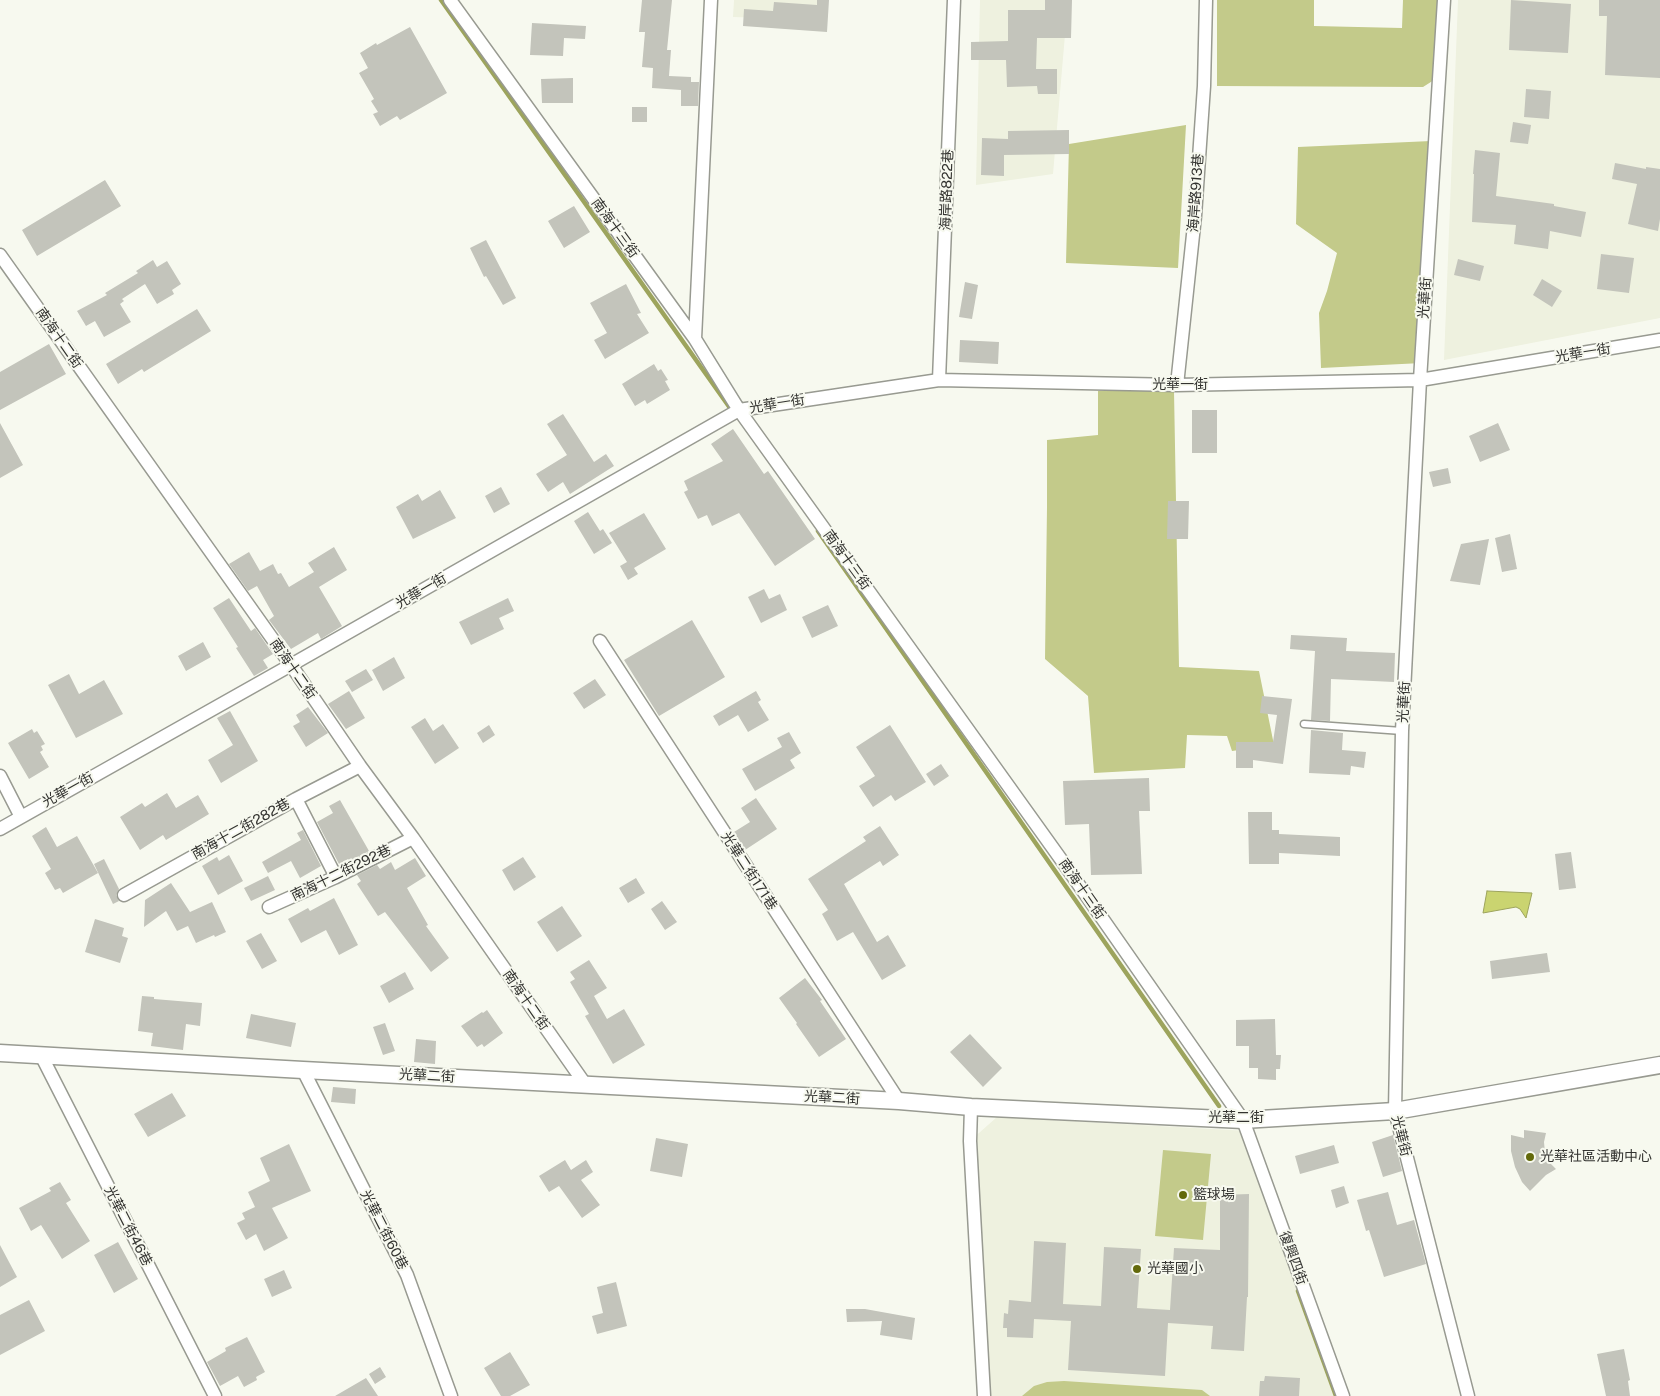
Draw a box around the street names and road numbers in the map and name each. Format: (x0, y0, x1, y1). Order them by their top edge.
street label: 海岸路822巷 (937, 149, 957, 231)
street label: 海岸路913巷 (1185, 153, 1207, 233)
street label: 南海十三街 (588, 195, 642, 261)
street label: 光華街 (1415, 276, 1435, 320)
street label: 南海十二街 (32, 305, 86, 371)
street label: 光華一街 (1554, 340, 1612, 366)
street label: 光華一街 (1152, 377, 1208, 393)
street label: 光華一街 (748, 391, 806, 417)
street label: 南海十三街 (820, 527, 874, 593)
street label: 光華一街 (393, 570, 449, 612)
street label: 南海十二街 (266, 636, 320, 702)
street label: 光華街 (1395, 681, 1413, 723)
street label: 光華一街 (39, 769, 97, 811)
street label: 南海十二街282巷 (189, 795, 293, 863)
street label: 光華二街171巷 (717, 829, 781, 913)
street label: 南海十二街292巷 (288, 841, 394, 905)
street label: 南海十三街 (1055, 856, 1109, 922)
street label: 南海十二街 (499, 967, 553, 1033)
street label: 光華二街 (399, 1066, 455, 1086)
street label: 光華二街 (804, 1088, 860, 1108)
street label: 光華二街 (1208, 1110, 1264, 1126)
street label: 光華街 (1388, 1114, 1414, 1158)
street label: 光華二街46巷 (101, 1183, 155, 1269)
street label: 光華二街60巷 (357, 1187, 411, 1273)
street label: 復興四街 (1276, 1229, 1310, 1287)

